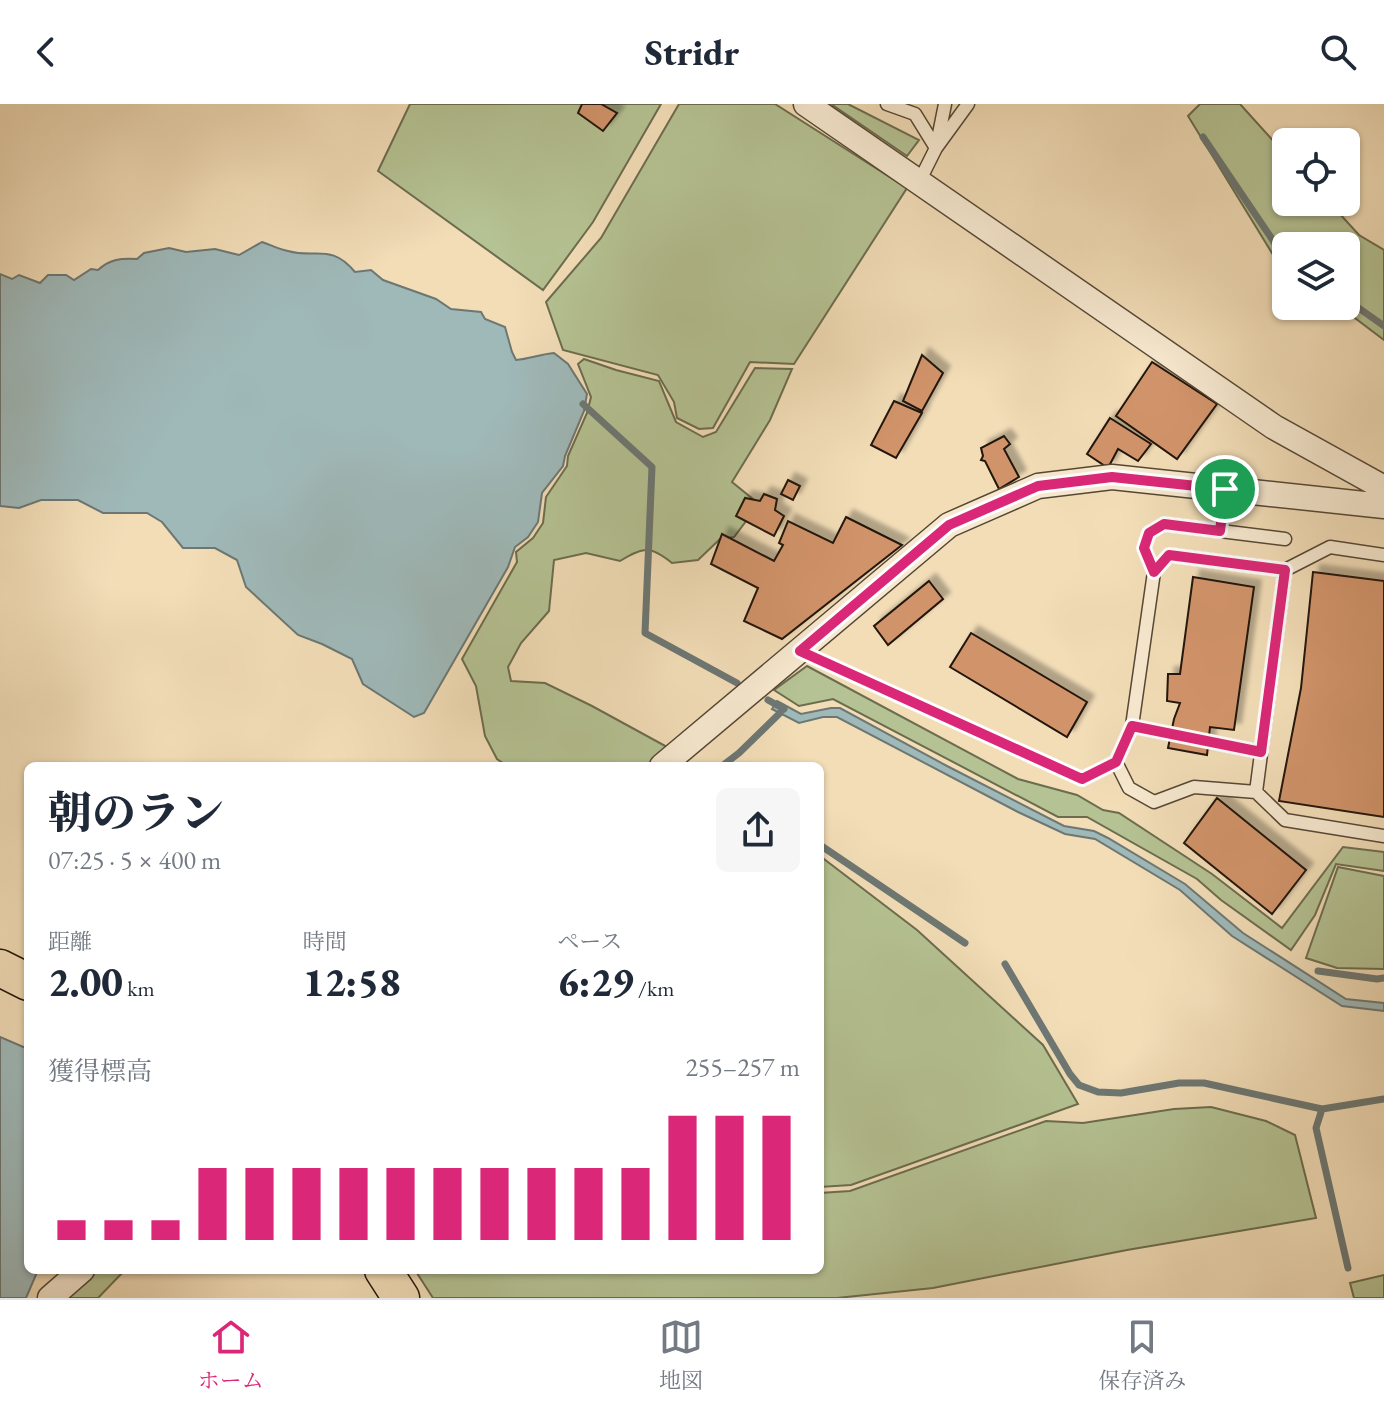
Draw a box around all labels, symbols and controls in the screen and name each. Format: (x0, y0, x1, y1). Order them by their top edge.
text: Stridr (645, 29, 739, 76)
icon: back (24, 30, 68, 74)
icon: search (1316, 30, 1360, 74)
map controls (1272, 128, 1360, 320)
button: locate (1272, 128, 1360, 216)
button: layers (1272, 232, 1360, 320)
pin (1191, 455, 1259, 523)
icon: arrive (1203, 467, 1247, 511)
text: 朝のラン (48, 784, 224, 841)
button: share (716, 788, 800, 872)
text: 07:25 · 5 × 400 m (48, 843, 221, 877)
text: 距離 (48, 927, 92, 956)
text: 時間 (303, 927, 347, 956)
text: ペース (557, 927, 622, 956)
text: 2.00 (48, 956, 123, 1008)
text: 12:58 (303, 956, 401, 1008)
text: 6:29 (557, 956, 634, 1008)
text: km (123, 974, 155, 1003)
text: /km (634, 974, 674, 1003)
text: 255–257 m (685, 1050, 800, 1084)
text: 獲得標高 (48, 1054, 152, 1088)
tab: ホーム (198, 1315, 264, 1395)
tab: 地図 (659, 1315, 703, 1395)
tab: 保存済み (1098, 1315, 1186, 1395)

